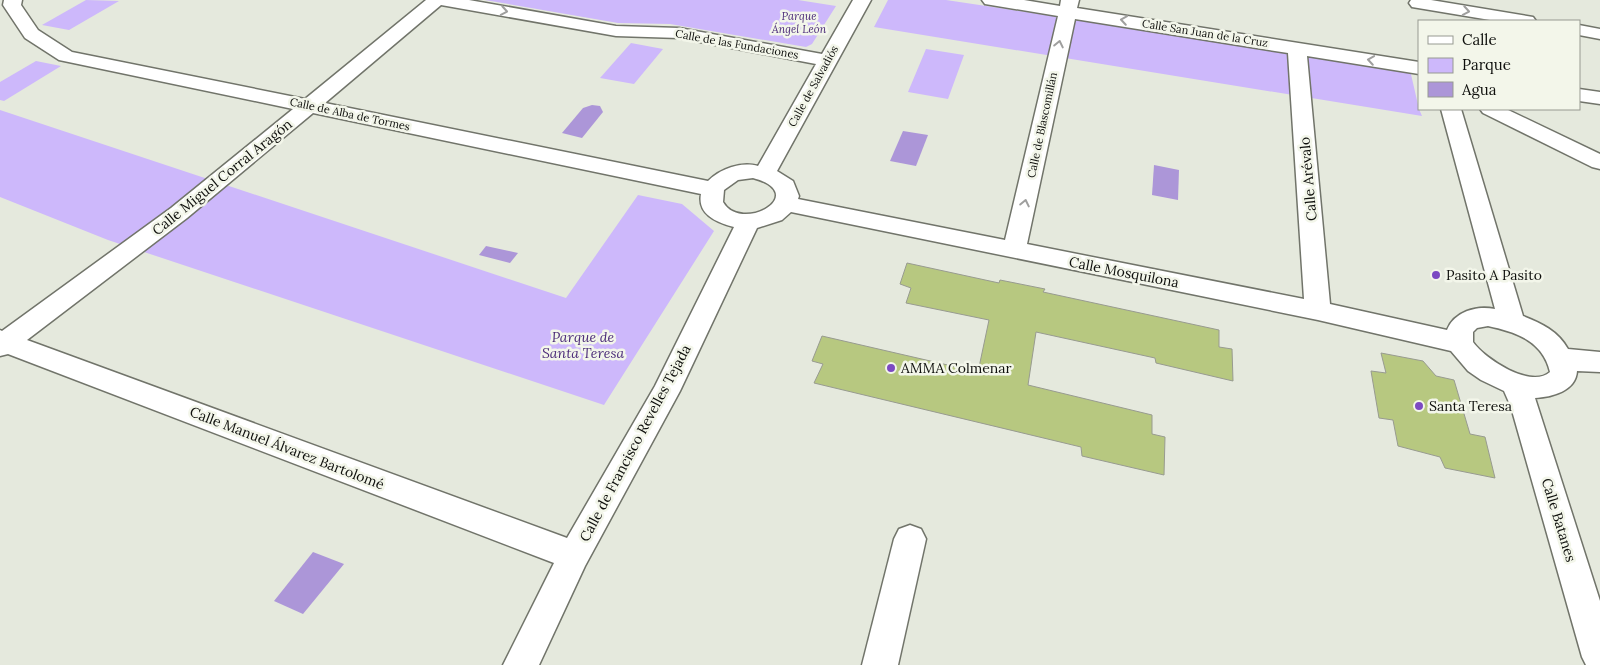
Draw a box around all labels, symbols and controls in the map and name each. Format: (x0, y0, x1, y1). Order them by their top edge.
one-way arrow (1462, 5, 1470, 16)
one-way arrow (500, 6, 509, 16)
park label: Parque Ángel León (771, 9, 827, 36)
one-way arrow (1120, 15, 1128, 26)
street label: Calle San Juan de la Cruz (1141, 16, 1269, 50)
legend (1418, 20, 1580, 110)
street label: Calle de las Fundaciones (674, 26, 800, 62)
text: Calle (1462, 30, 1497, 49)
one-way arrow (1053, 40, 1064, 49)
street label: Calle de Salvadiós (785, 43, 841, 129)
one-way arrow (1366, 55, 1374, 66)
text: Parque (1462, 55, 1511, 74)
street label: Calle de Blascomillán (1024, 71, 1060, 179)
text: Agua (1461, 80, 1497, 99)
street label: Calle de Alba de Tormes (289, 94, 411, 134)
street label: Calle Miguel Corral Aragón (148, 115, 296, 239)
street label: Calle Arévalo (1295, 136, 1321, 222)
one-way arrow (1019, 198, 1030, 207)
street label: Calle Mosquilona (1068, 253, 1180, 291)
place label: Pasito A Pasito (1446, 266, 1542, 284)
marker: Pasito A Pasito (1430, 269, 1442, 281)
park label: Parque de Santa Teresa (542, 328, 624, 362)
street label: Calle de Francisco Revelles Tejada (575, 341, 695, 545)
place label: AMMA Colmenar (900, 359, 1012, 377)
marker: AMMA Colmenar (885, 362, 897, 374)
place label: Santa Teresa (1429, 397, 1512, 415)
marker: Santa Teresa (1413, 400, 1425, 412)
street label: Calle Manuel Álvarez Bartolomé (187, 403, 387, 494)
street label: Calle Batanes (1538, 476, 1580, 564)

